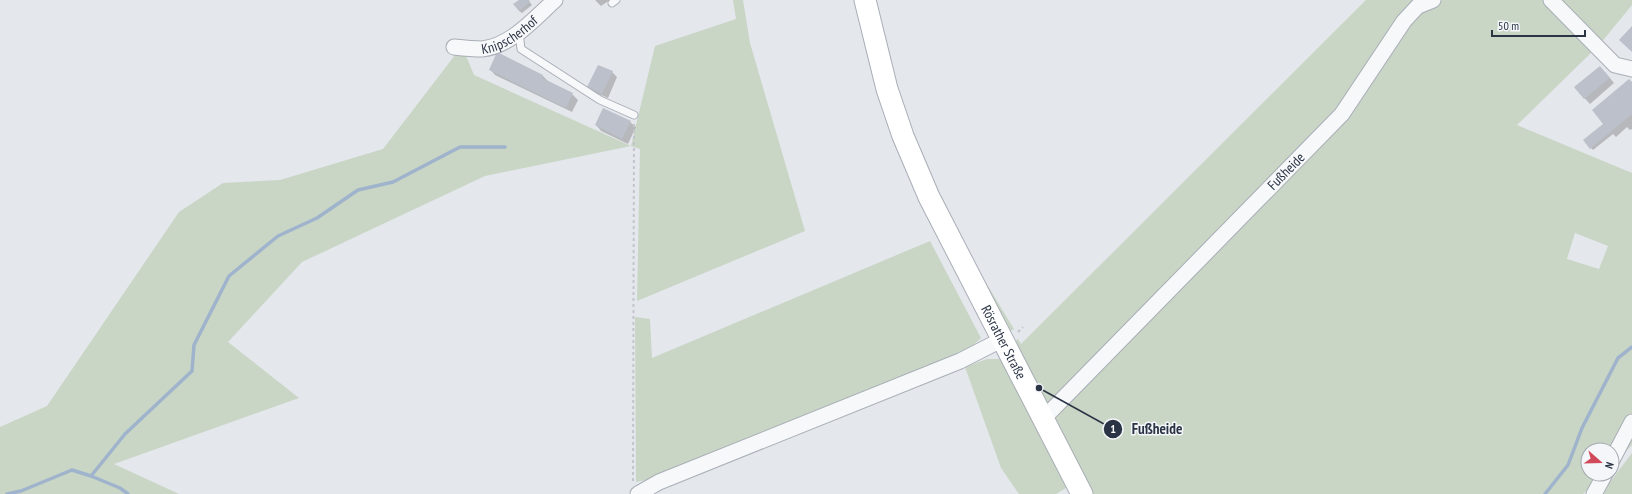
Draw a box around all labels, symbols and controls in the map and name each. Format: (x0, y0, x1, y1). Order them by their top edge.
street label: Knipscherhof (480, 12, 542, 58)
scale bar (1492, 12, 1585, 38)
text: 50 m (1498, 18, 1519, 33)
street label: Fußheide (1264, 148, 1308, 194)
street label: Rösrather Straße (977, 302, 1030, 383)
callout: Fußheide (1103, 415, 1190, 442)
text: Fußheide (1132, 419, 1182, 438)
text: 1 (1110, 421, 1116, 436)
north arrow (1580, 442, 1620, 482)
text: N (1602, 460, 1617, 471)

